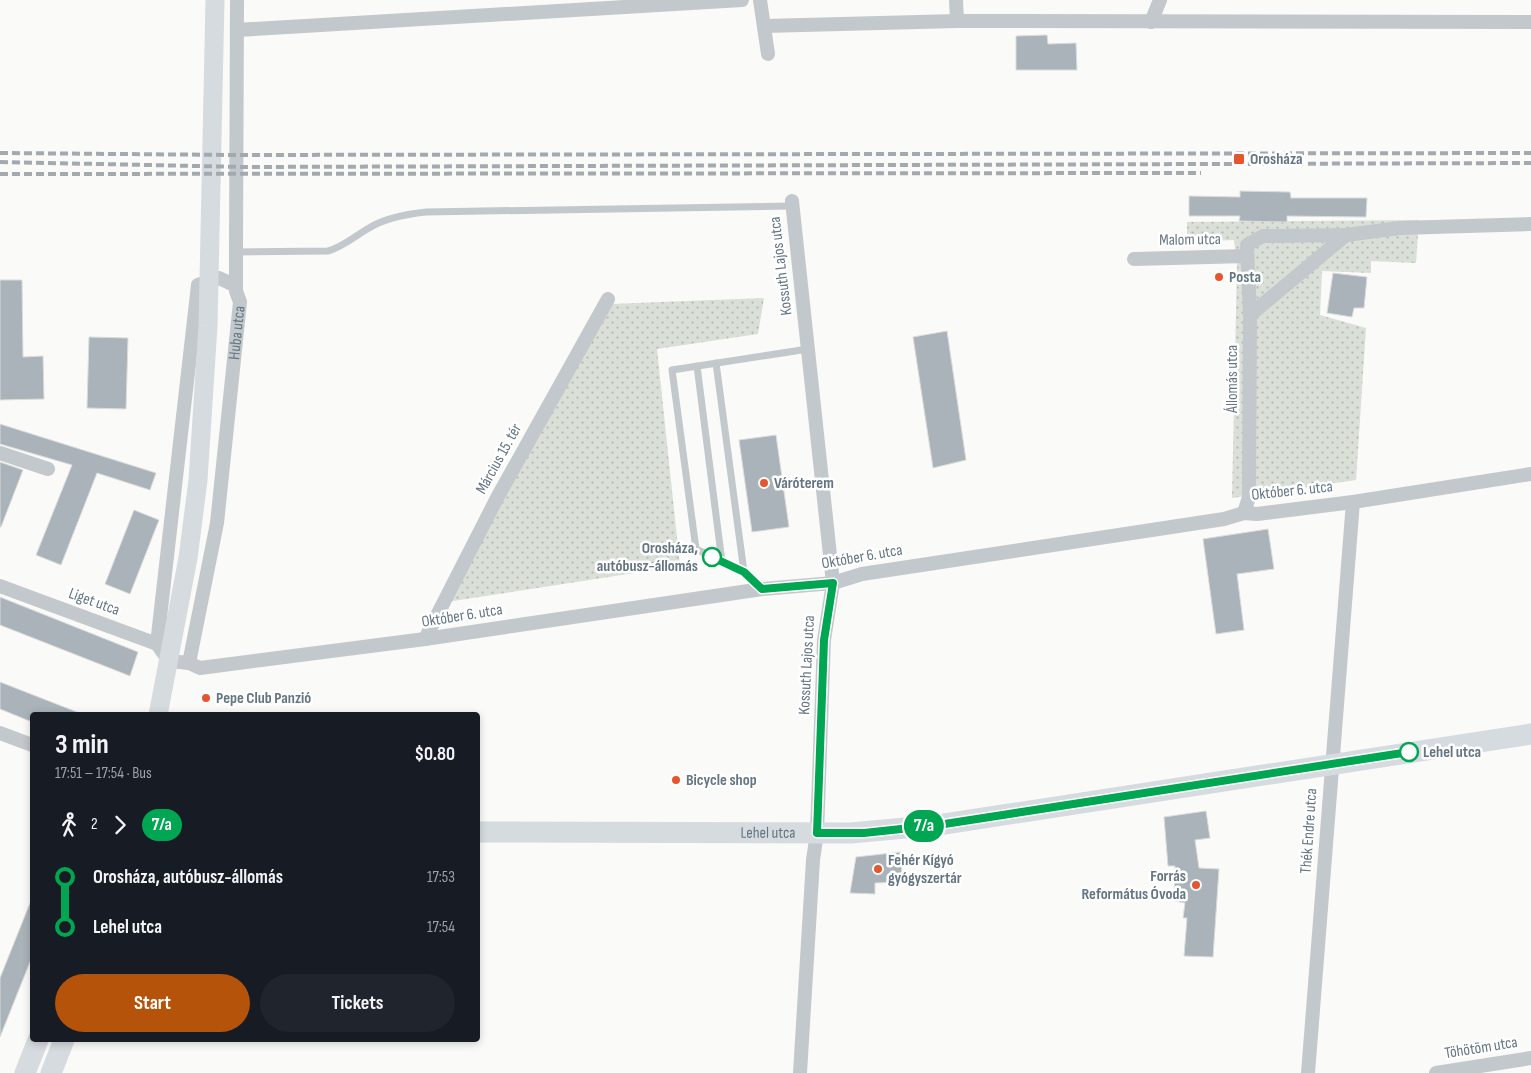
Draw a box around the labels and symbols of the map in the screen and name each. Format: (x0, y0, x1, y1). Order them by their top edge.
place label: Orosháza (1250, 150, 1303, 169)
marker: Orosháza (1232, 152, 1246, 166)
street label: Kossuth Lajos utca (766, 215, 796, 317)
street label: Malom utca (1159, 230, 1221, 250)
place label: Posta (1229, 268, 1261, 287)
marker: Posta (1213, 271, 1225, 283)
street label: Huba utca (225, 305, 249, 361)
street label: Állomás utca (1223, 345, 1242, 414)
street label: Március 15. tér (472, 420, 526, 498)
place label: Váróterem (774, 474, 834, 493)
marker: Váróterem (758, 477, 770, 489)
street label: Október 6. utca (1250, 477, 1334, 505)
place label: Orosháza, autóbusz-állomás (597, 539, 698, 576)
street label: Október 6. utca (820, 541, 904, 573)
marker: Orosháza, autóbusz-állomás (702, 547, 722, 567)
street label: Liget utca (66, 584, 122, 620)
street label: Október 6. utca (420, 600, 504, 632)
street label: Kossuth Lajos utca (795, 615, 819, 715)
place label: Pepe Club Panzió (216, 689, 311, 708)
marker: Pepe Club Panzió (200, 692, 212, 704)
marker: Lehel utca (1399, 742, 1419, 762)
place label: Lehel utca (1423, 743, 1481, 762)
place label: Bicycle shop (686, 771, 757, 790)
marker: Bicycle shop (670, 774, 682, 786)
street label: Thék Endre utca (1297, 788, 1321, 874)
line badge: 7/a (895, 810, 953, 842)
street label: Lehel utca (741, 823, 795, 842)
place label: Fehér Kígyó gyógyszertár (888, 851, 962, 888)
marker: Fehér Kígyó gyógyszertár (872, 863, 884, 875)
place label: Forrás Református Óvoda (1081, 867, 1186, 904)
marker: Forrás Református Óvoda (1190, 879, 1202, 891)
street label: Töhötöm utca (1443, 1033, 1519, 1063)

